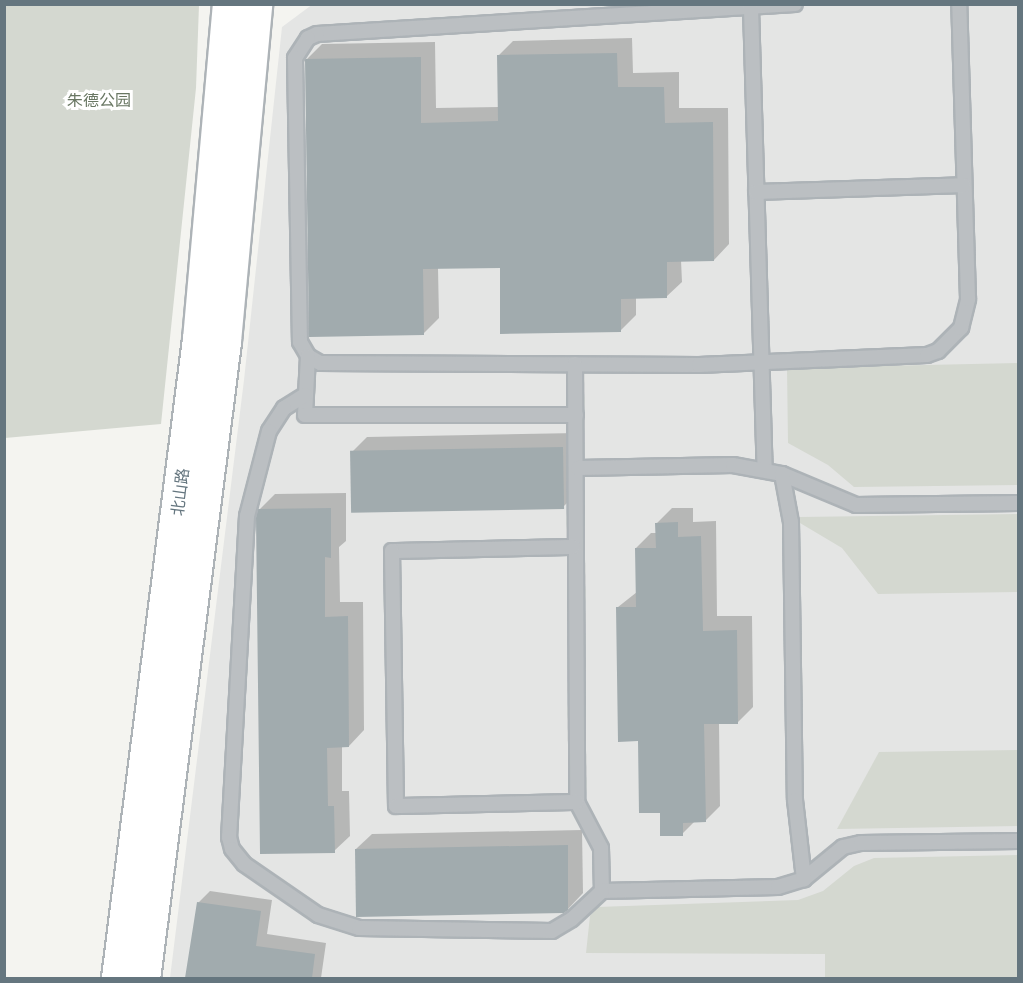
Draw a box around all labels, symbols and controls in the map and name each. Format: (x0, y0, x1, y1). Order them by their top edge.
park label: 朱德公园 (67, 90, 131, 110)
street label: 北山路 (168, 467, 192, 517)

